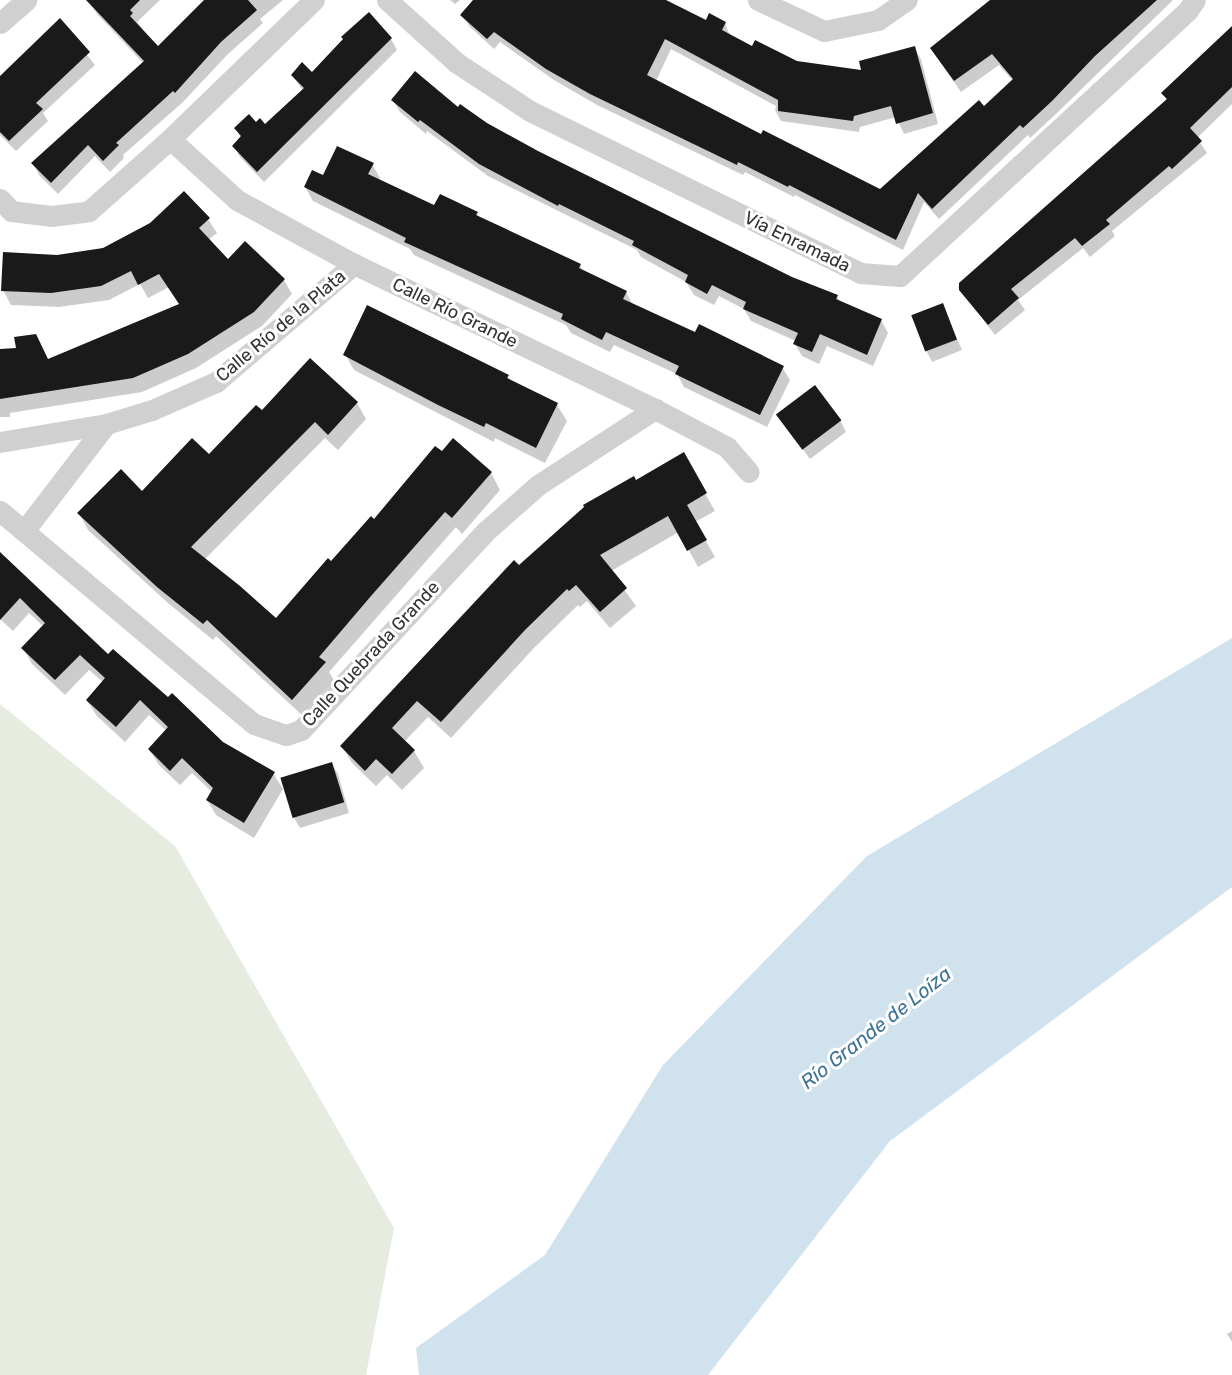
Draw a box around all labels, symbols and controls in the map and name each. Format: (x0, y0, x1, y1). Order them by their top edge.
street label: Vía Enramada (740, 207, 854, 277)
street label: Calle Río de la Plata (212, 265, 350, 387)
street label: Calle Río Grande (389, 273, 521, 353)
street label: Calle Quebrada Grande (298, 577, 444, 731)
water label: Río Grande de Loíza (796, 962, 956, 1094)

